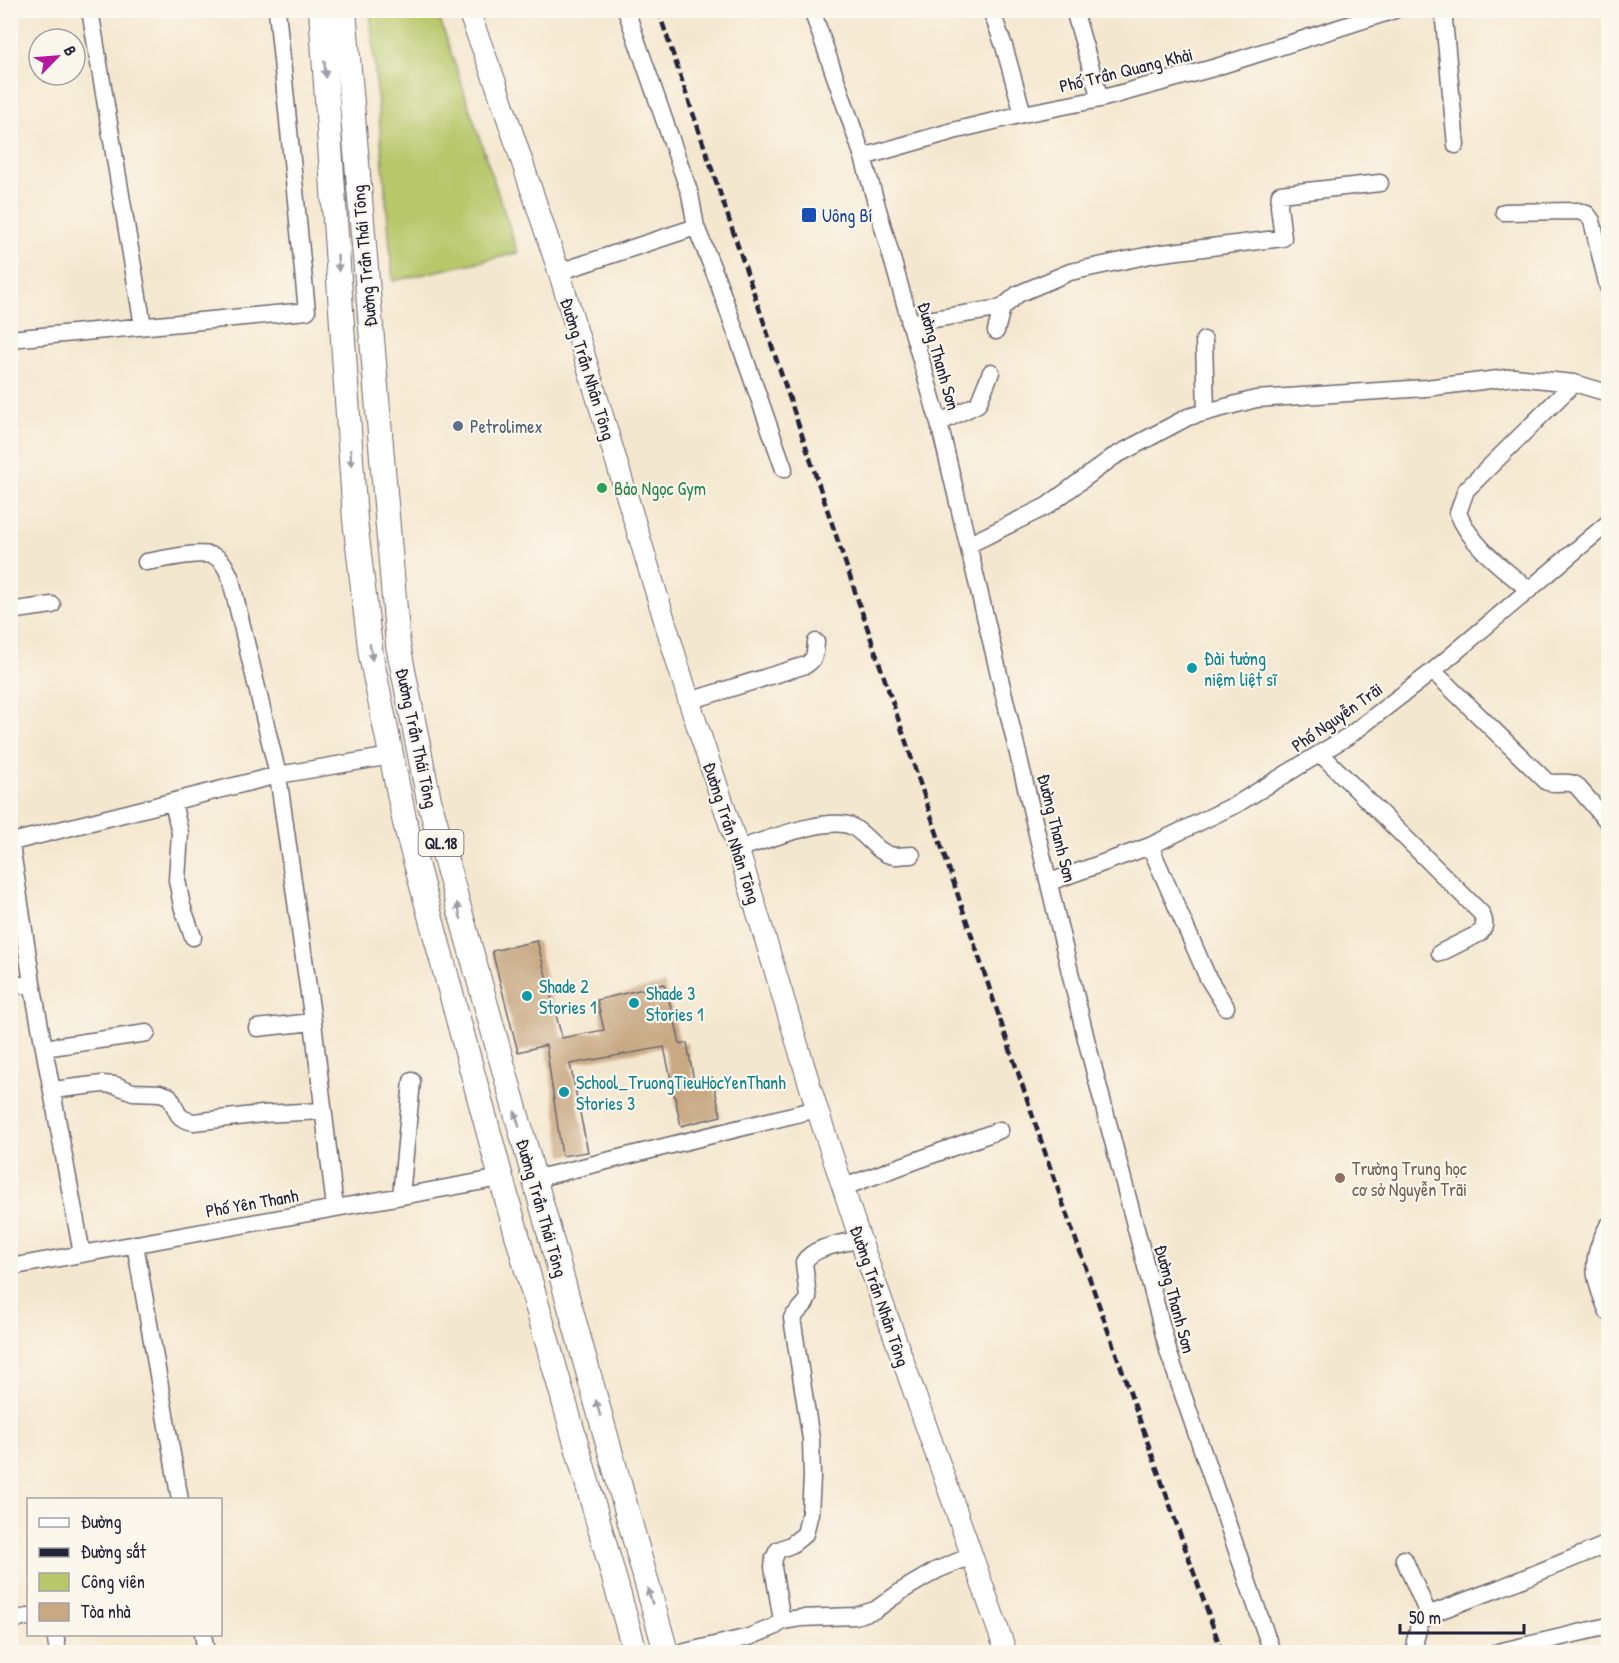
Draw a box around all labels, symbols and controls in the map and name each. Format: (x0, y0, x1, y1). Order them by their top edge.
north arrow (27, 27, 87, 87)
street label: Phố Trần Quang Khải (1057, 41, 1195, 99)
text: B (59, 42, 82, 59)
one-way arrow (320, 59, 329, 78)
street label: Đường Trần Thái Tông (345, 184, 383, 328)
place label: Uông Bí (822, 203, 873, 228)
marker: Uông Bí (800, 206, 818, 224)
one-way arrow (333, 254, 343, 273)
street label: Đường Trần Nhân Tông (554, 295, 622, 443)
street label: Đường Thanh Sơn (912, 299, 966, 413)
place label: Petrolimex (470, 414, 543, 439)
marker: Petrolimex (451, 419, 465, 433)
one-way arrow (347, 448, 356, 467)
place label: Bảo Ngọc Gym (614, 476, 706, 501)
marker: Bảo Ngọc Gym (595, 481, 609, 495)
one-way arrow (366, 643, 375, 662)
place label: Đài tưởng niệm liệt sĩ (1204, 646, 1278, 692)
marker: Đài tưởng niệm liệt sĩ (1185, 661, 1199, 675)
street label: Đường Trần Thái Tông (390, 666, 444, 810)
street label: Phố Nguyễn Trãi (1286, 676, 1388, 758)
street label: Đường Trần Nhân Tông (697, 759, 767, 907)
street label: Đường Thanh Sơn (1031, 771, 1083, 885)
road number: QL.18 (418, 830, 464, 856)
one-way arrow (454, 902, 463, 920)
place label: Shade 2 Stories 1 (539, 974, 596, 1020)
place label: Shade 3 Stories 1 (646, 981, 703, 1027)
marker: Shade 2 Stories 1 (520, 989, 534, 1003)
marker: Shade 3 Stories 1 (627, 996, 641, 1010)
place label: School_TruongTieuHocYenThanh Stories 3 (576, 1070, 786, 1116)
marker: School_TruongTieuHocYenThanh Stories 3 (557, 1085, 571, 1099)
one-way arrow (512, 1110, 522, 1128)
street label: Đường Trần Thái Tông (510, 1136, 574, 1280)
place label: Trường Trung học cơ sở Nguyễn Trãi (1352, 1156, 1467, 1202)
marker: Trường Trung học cơ sở Nguyễn Trãi (1333, 1171, 1347, 1185)
street label: Phố Yên Thanh (204, 1182, 301, 1223)
street label: Đường Trần Nhân Tông (844, 1222, 916, 1370)
street label: Đường Thanh Sơn (1149, 1242, 1201, 1356)
one-way arrow (593, 1399, 602, 1417)
legend (27, 1498, 222, 1636)
text: Đường (81, 1509, 122, 1534)
text: Đường sắt (81, 1539, 147, 1564)
text: Công viên (81, 1569, 145, 1594)
one-way arrow (645, 1587, 654, 1605)
scale bar (1400, 1597, 1524, 1635)
text: Tòa nhà (81, 1599, 131, 1624)
text: 50 m (1409, 1605, 1441, 1630)

